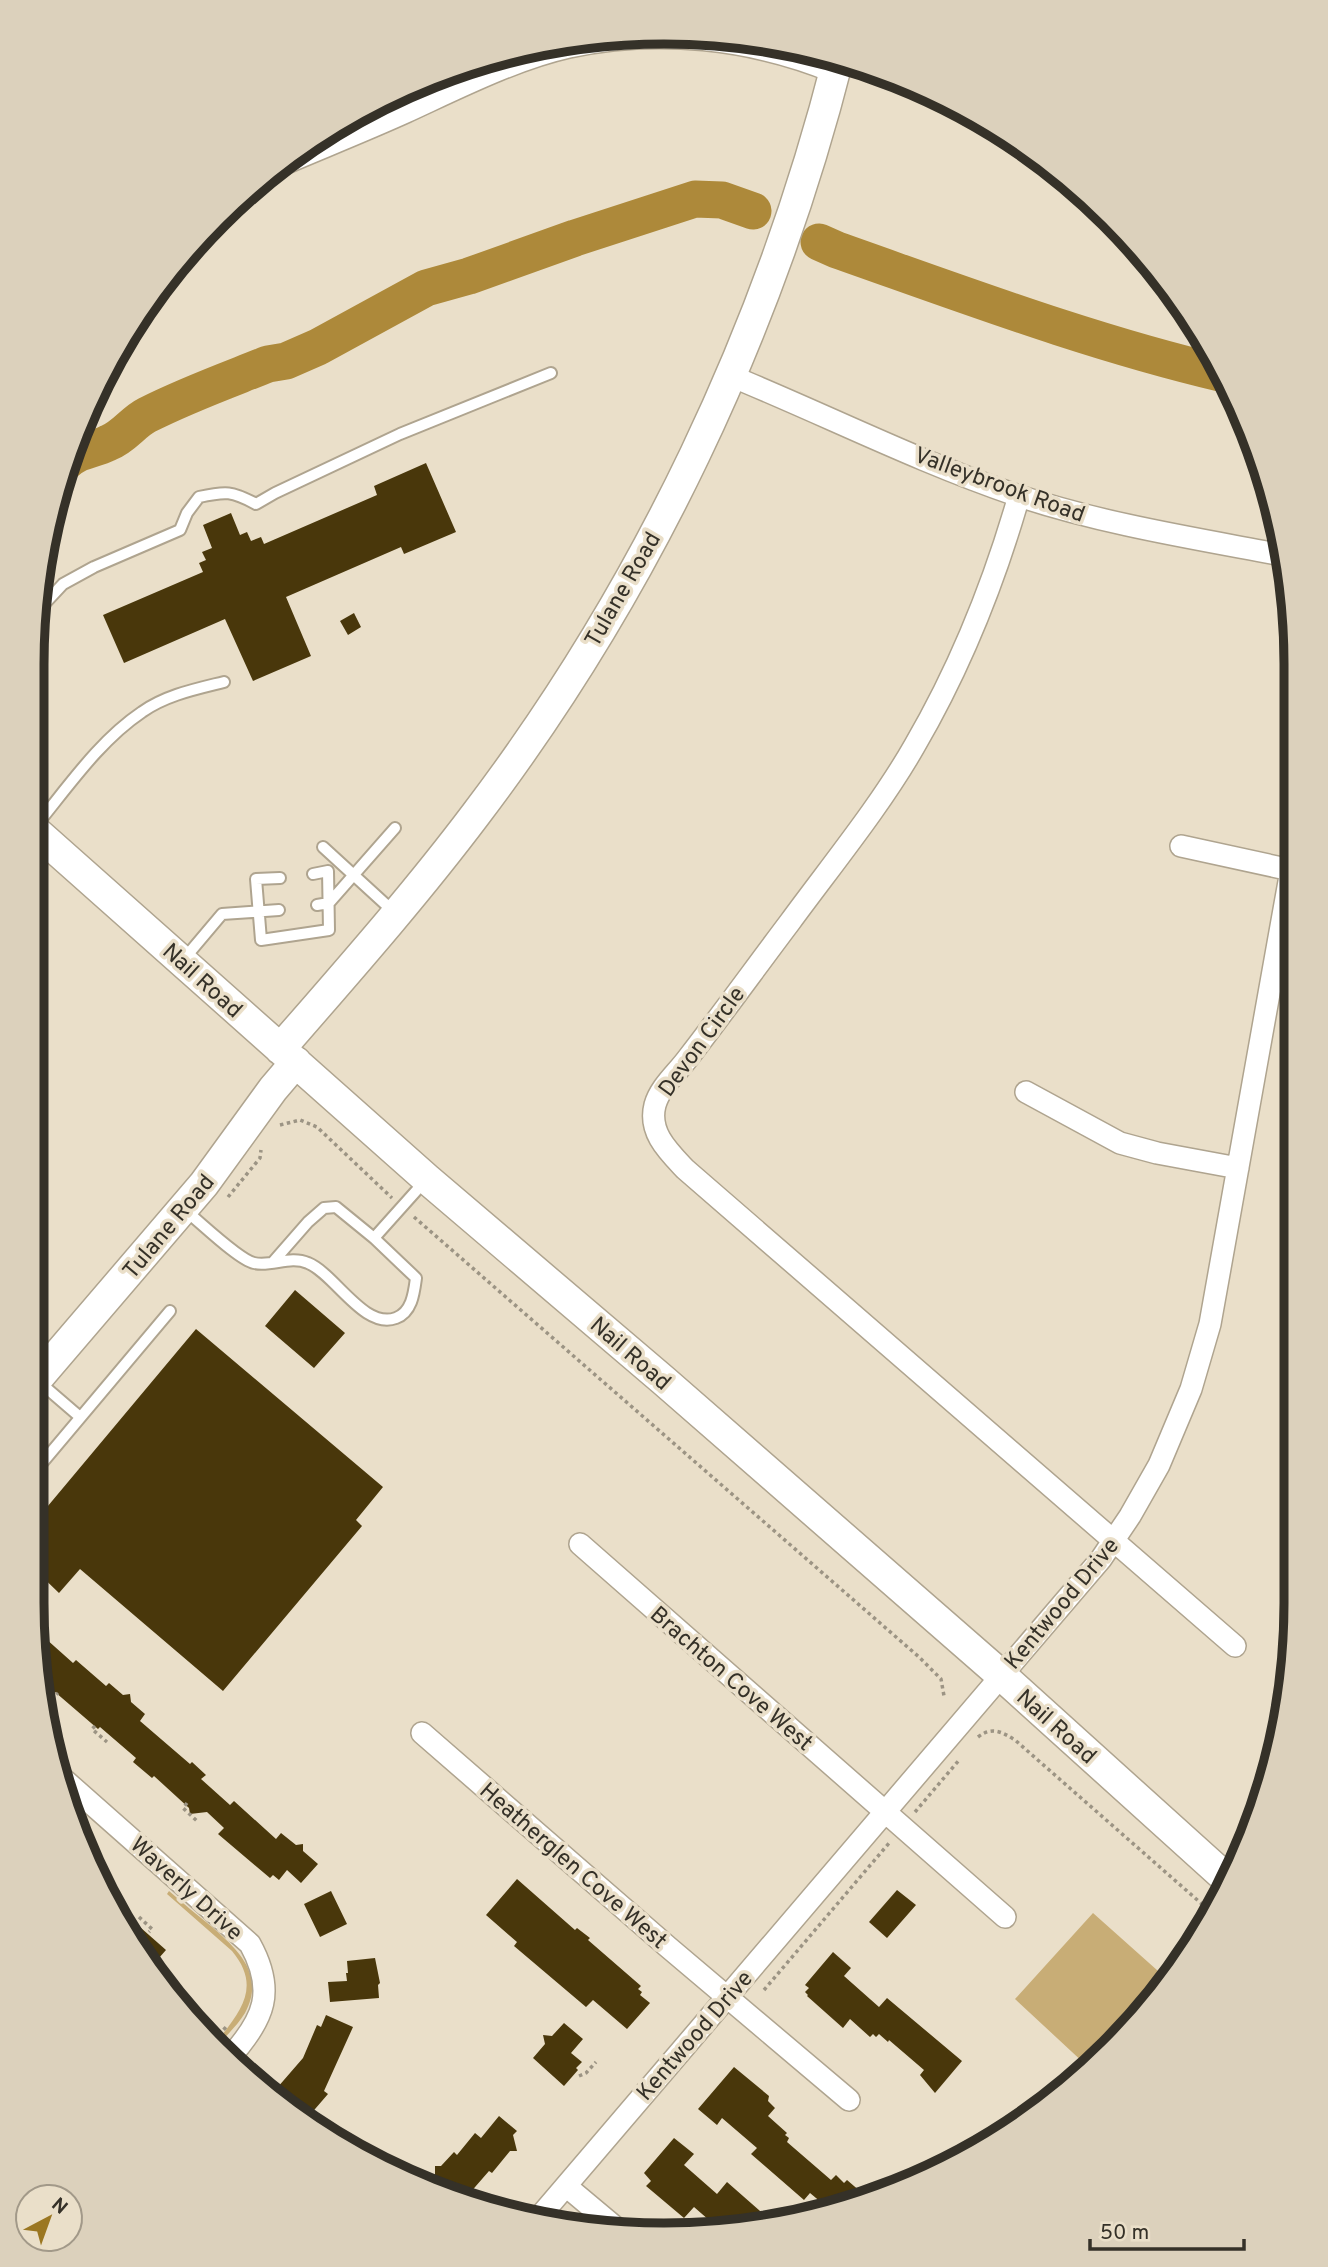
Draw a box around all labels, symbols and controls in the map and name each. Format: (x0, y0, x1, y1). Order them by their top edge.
street label: Valleybrook Road (910, 442, 1089, 531)
street label: Tulane Road (580, 527, 669, 653)
street label: Nail Road (155, 938, 248, 1025)
street label: Devon Circle (653, 982, 753, 1103)
street label: Tulane Road (118, 1169, 222, 1286)
street label: Nail Road (583, 1312, 676, 1398)
street label: Kentwood Drive (999, 1533, 1127, 1677)
street label: Brachton Cove West (643, 1601, 818, 1759)
street label: Nail Road (1009, 1684, 1102, 1771)
street label: Heatherglen Cove West (472, 1777, 672, 1956)
street label: Waverly Drive (123, 1832, 248, 1948)
street label: Kentwood Drive (631, 1965, 760, 2108)
north arrow (14, 2183, 84, 2253)
text: N (46, 2193, 72, 2220)
scale bar (1090, 2208, 1244, 2252)
text: 50 m (1100, 2220, 1149, 2247)

